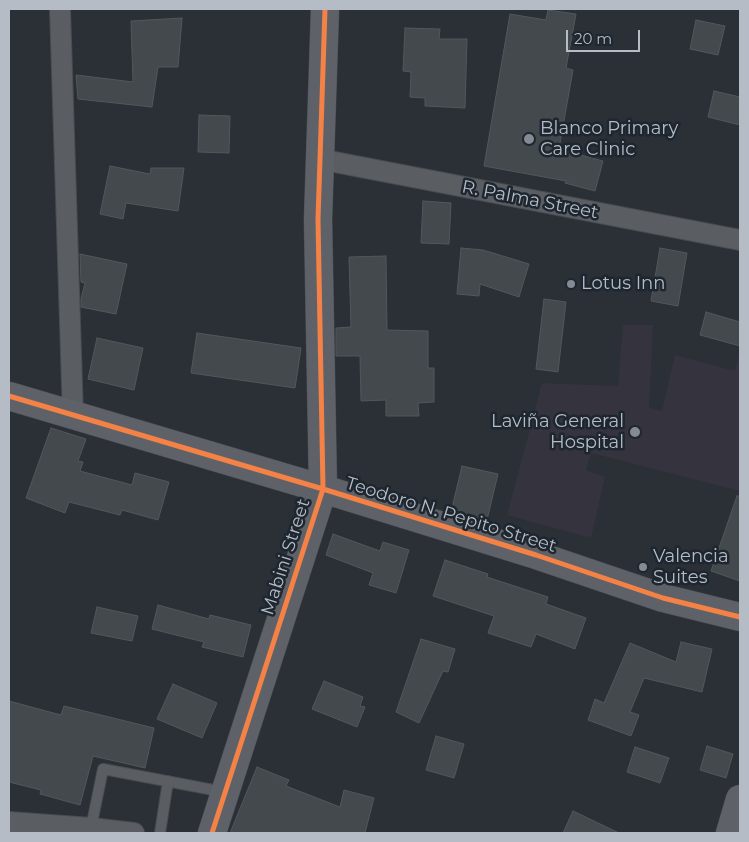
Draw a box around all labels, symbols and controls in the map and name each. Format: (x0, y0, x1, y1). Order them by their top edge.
scale bar (569, 20, 643, 52)
text: 20 m (574, 29, 612, 48)
place label: Blanco Primary Care Clinic (540, 118, 678, 160)
marker: Blanco Primary Care Clinic (522, 132, 536, 146)
street label: R. Palma Street (460, 176, 600, 224)
place label: Lotus Inn (581, 273, 665, 295)
marker: Lotus Inn (565, 278, 577, 290)
place label: Laviña General Hospital (491, 411, 624, 454)
marker: Laviña General Hospital (628, 425, 642, 439)
street label: Teodoro N. Pepito Street (343, 473, 559, 557)
street label: Mabini Street (257, 496, 315, 618)
place label: Valencia Suites (653, 546, 729, 588)
marker: Valencia Suites (637, 561, 649, 573)

